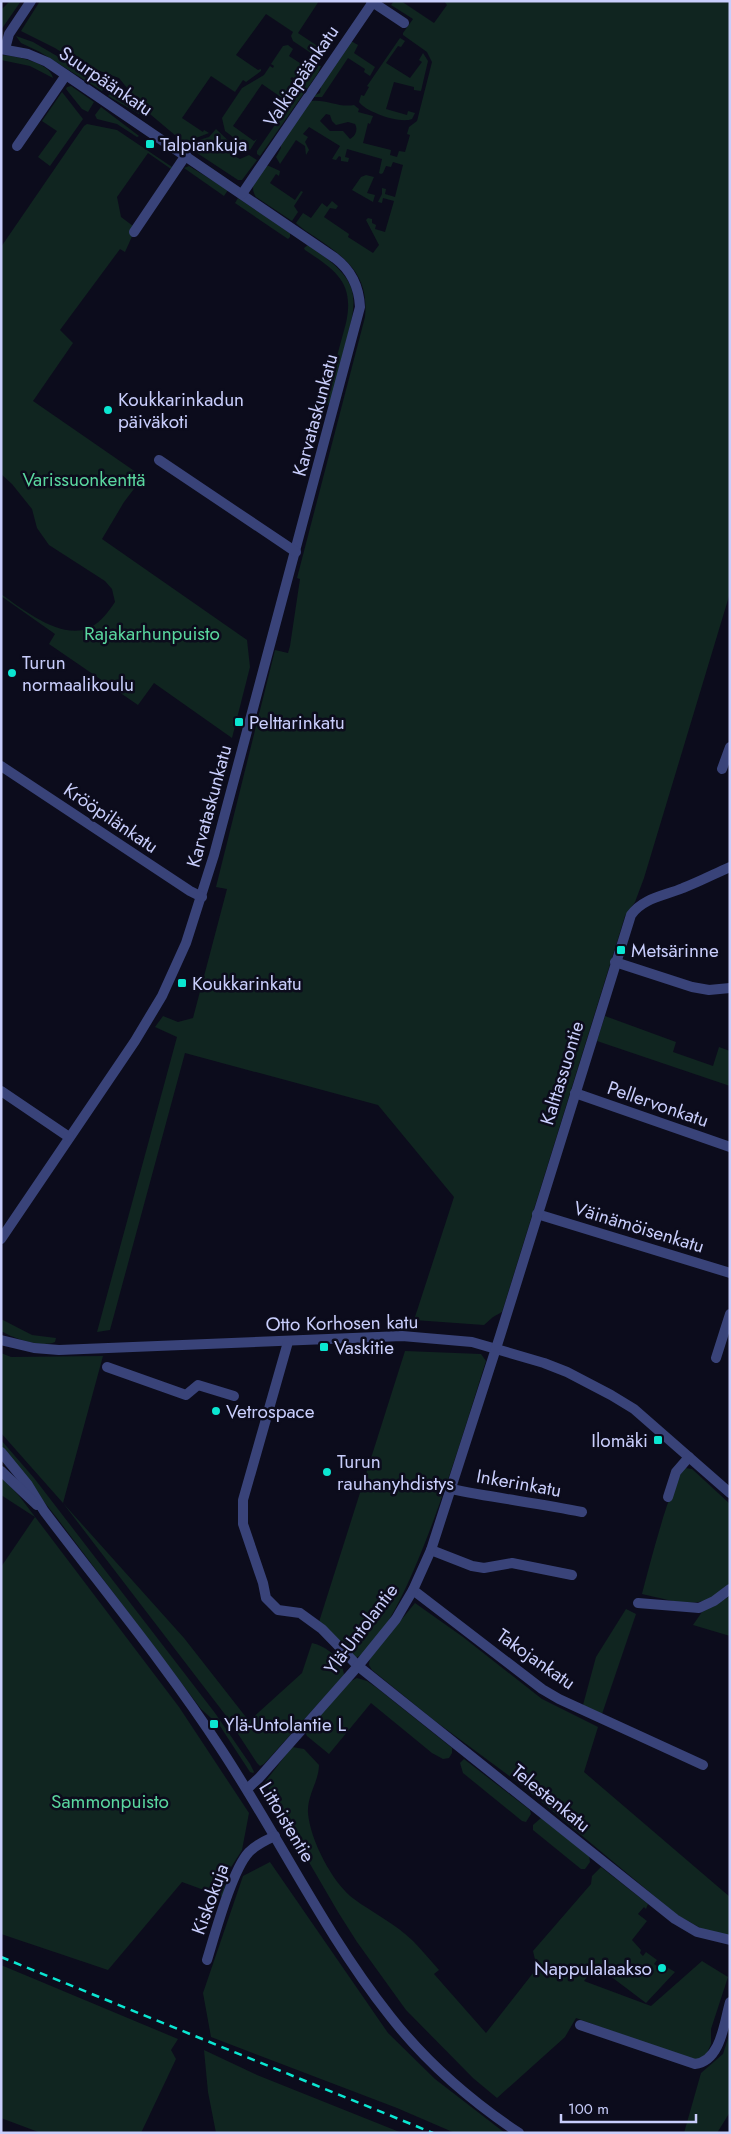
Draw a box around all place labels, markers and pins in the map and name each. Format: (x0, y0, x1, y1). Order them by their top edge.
place label: Talpiankuja (160, 131, 247, 158)
marker: Talpiankuja (144, 138, 156, 150)
place label: Koukkarinkadun päiväkoti (118, 386, 244, 435)
marker: Koukkarinkadun päiväkoti (102, 404, 114, 416)
place label: Turun normaalikoulu (22, 649, 134, 698)
marker: Turun normaalikoulu (6, 667, 18, 679)
place label: Pelttarinkatu (249, 709, 345, 736)
marker: Pelttarinkatu (233, 716, 245, 728)
place label: Metsärinne (631, 937, 719, 964)
marker: Metsärinne (615, 944, 627, 956)
place label: Koukkarinkatu (192, 970, 302, 997)
marker: Koukkarinkatu (176, 977, 188, 989)
place label: Vaskitie (334, 1334, 394, 1361)
marker: Vaskitie (318, 1341, 330, 1353)
place label: Vetrospace (226, 1398, 315, 1425)
marker: Vetrospace (210, 1405, 222, 1417)
place label: Ilomäki (591, 1427, 648, 1454)
marker: Ilomäki (652, 1434, 664, 1446)
place label: Turun rauhanyhdistys (337, 1448, 454, 1497)
marker: Turun rauhanyhdistys (321, 1466, 333, 1478)
place label: Ylä-Untolantie L (224, 1711, 347, 1738)
marker: Ylä-Untolantie L (208, 1718, 220, 1730)
place label: Nappulalaakso (534, 1955, 652, 1982)
marker: Nappulalaakso (656, 1962, 668, 1974)

